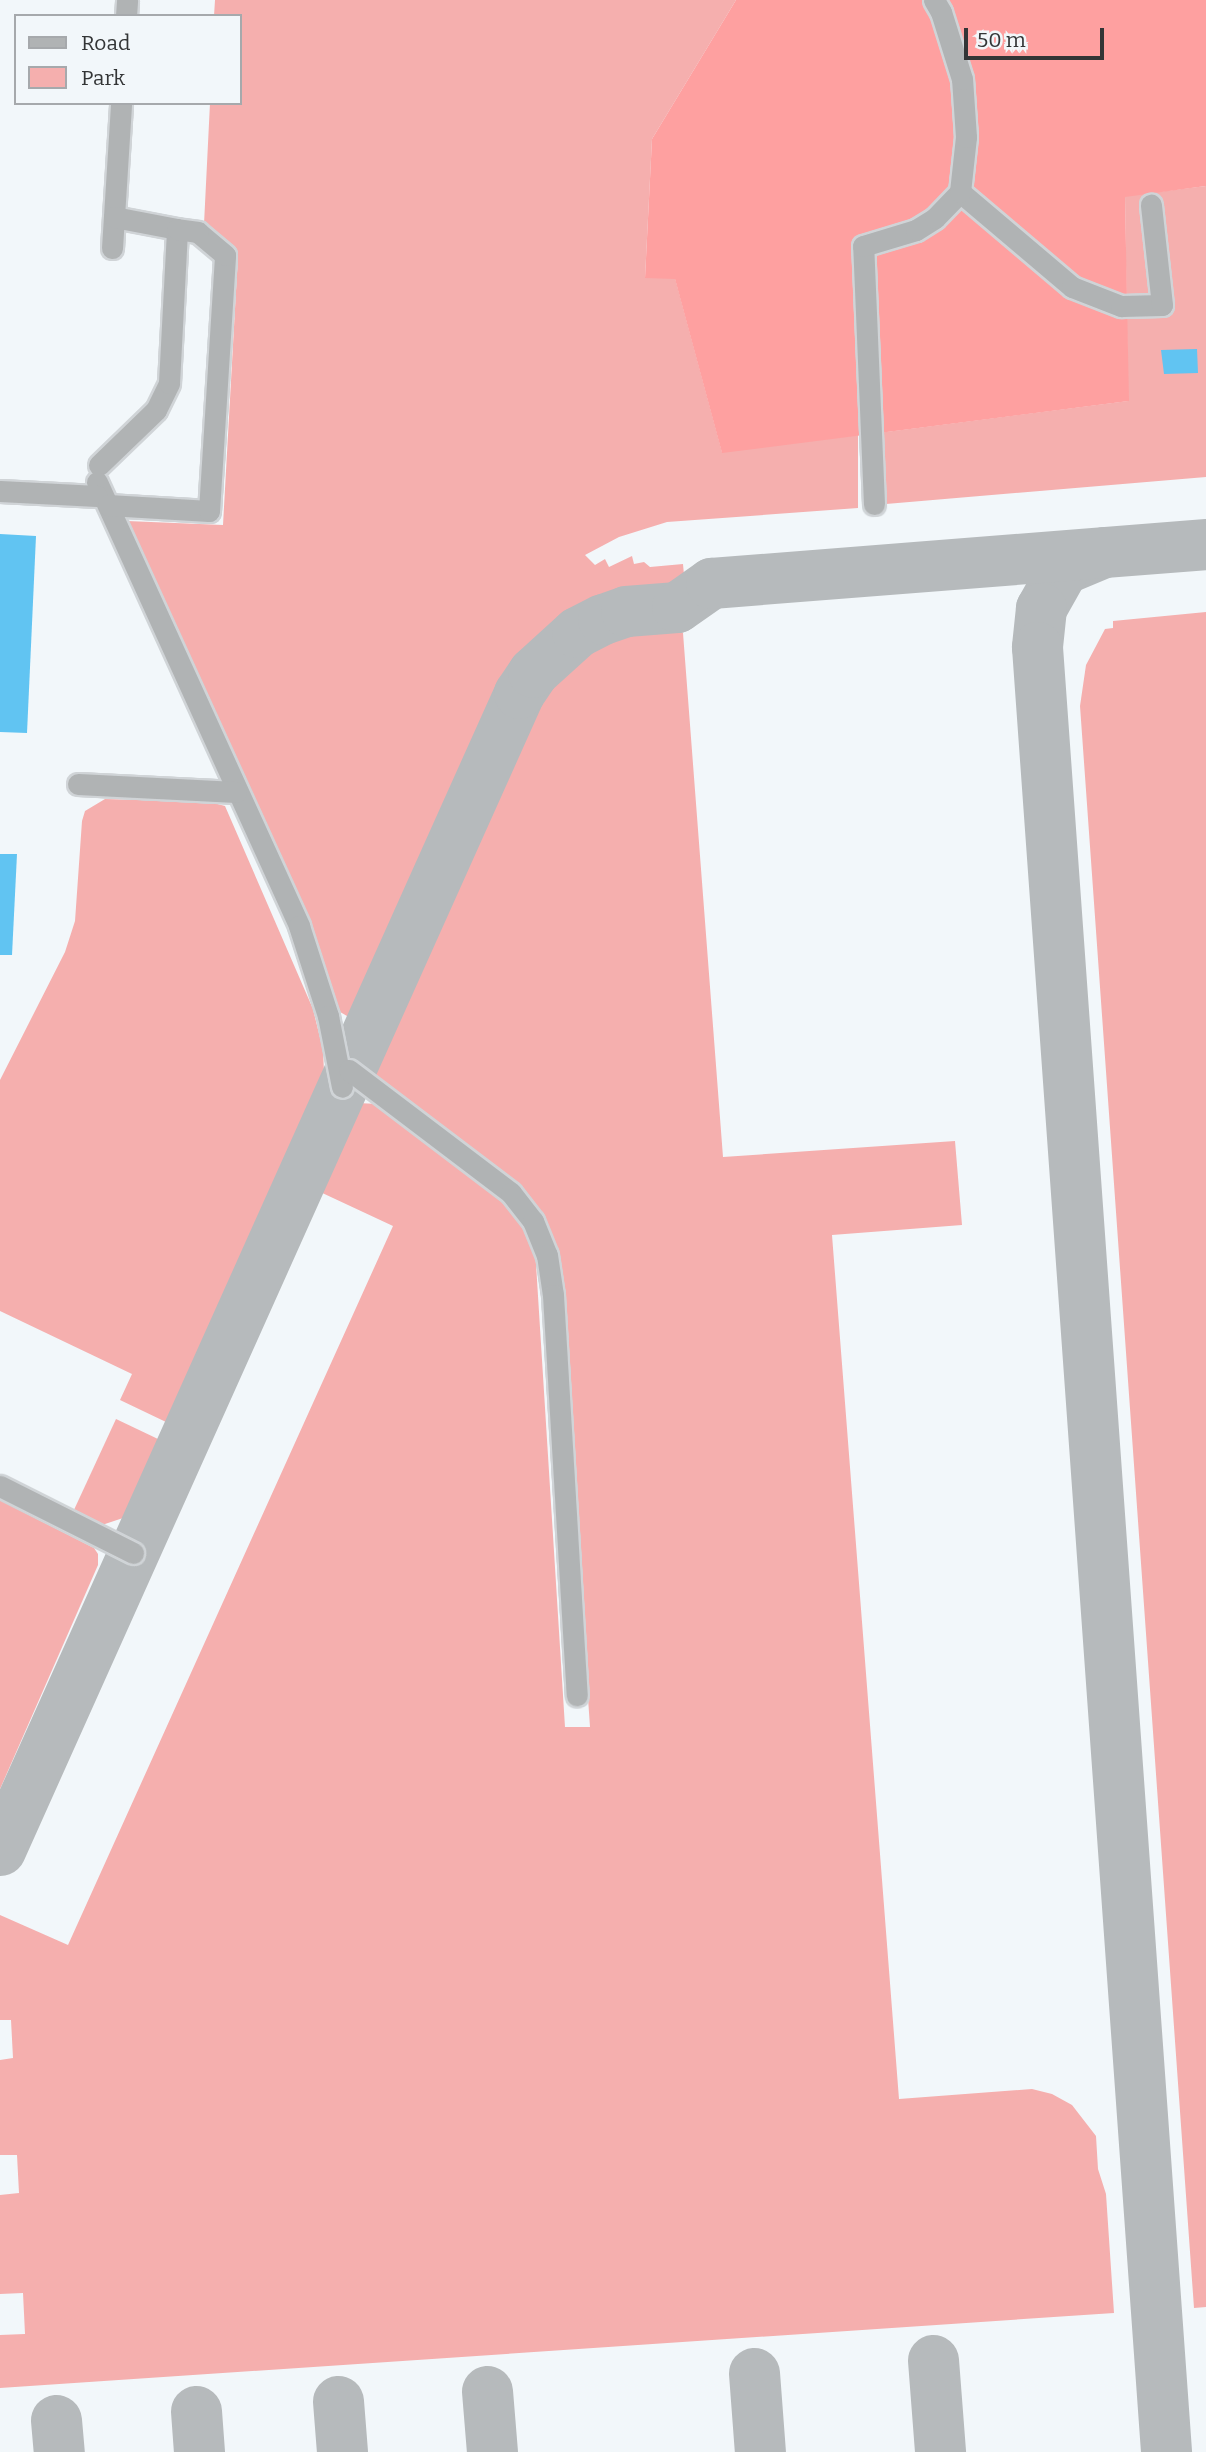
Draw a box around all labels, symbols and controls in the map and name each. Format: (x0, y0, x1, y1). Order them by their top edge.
legend (14, 14, 242, 105)
scale bar (968, 14, 1108, 58)
text: 50 m (977, 27, 1026, 53)
text: Road (81, 30, 130, 56)
text: Park (81, 65, 125, 91)

